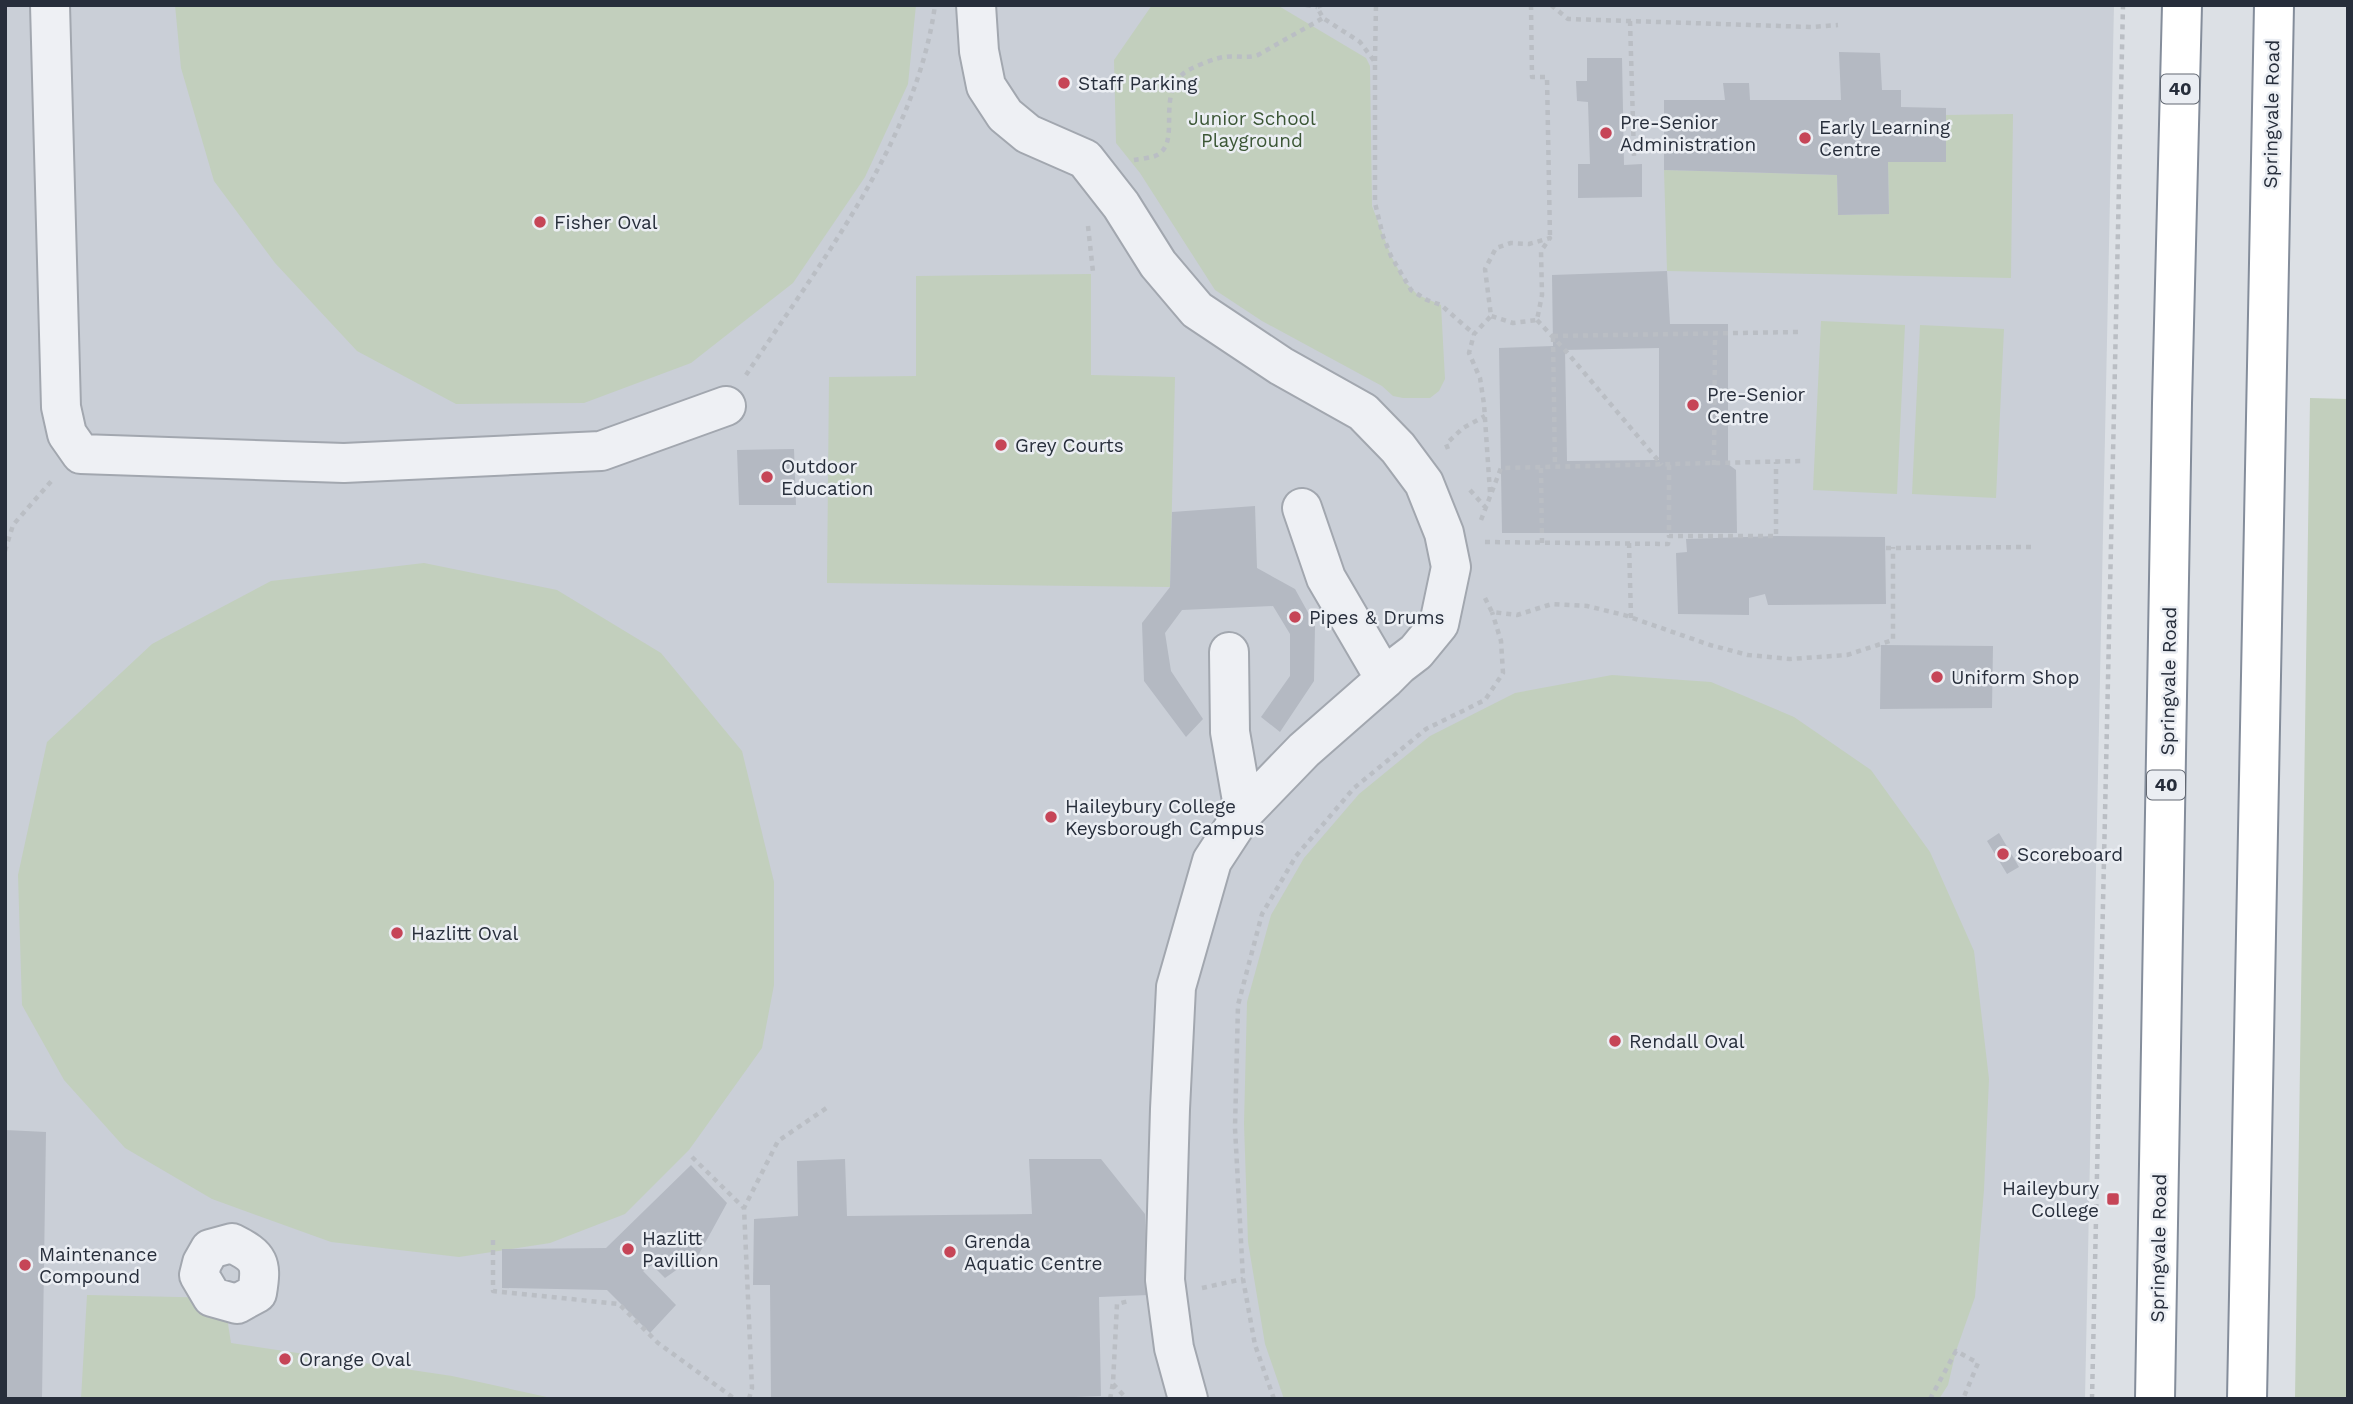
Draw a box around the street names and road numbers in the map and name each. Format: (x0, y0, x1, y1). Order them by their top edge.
street label: Springvale Road (2259, 39, 2284, 189)
road number: 40 (2161, 74, 2199, 104)
street label: Springvale Road (2156, 606, 2181, 756)
road number: 40 (2147, 770, 2185, 800)
street label: Springvale Road (2146, 1173, 2171, 1323)

